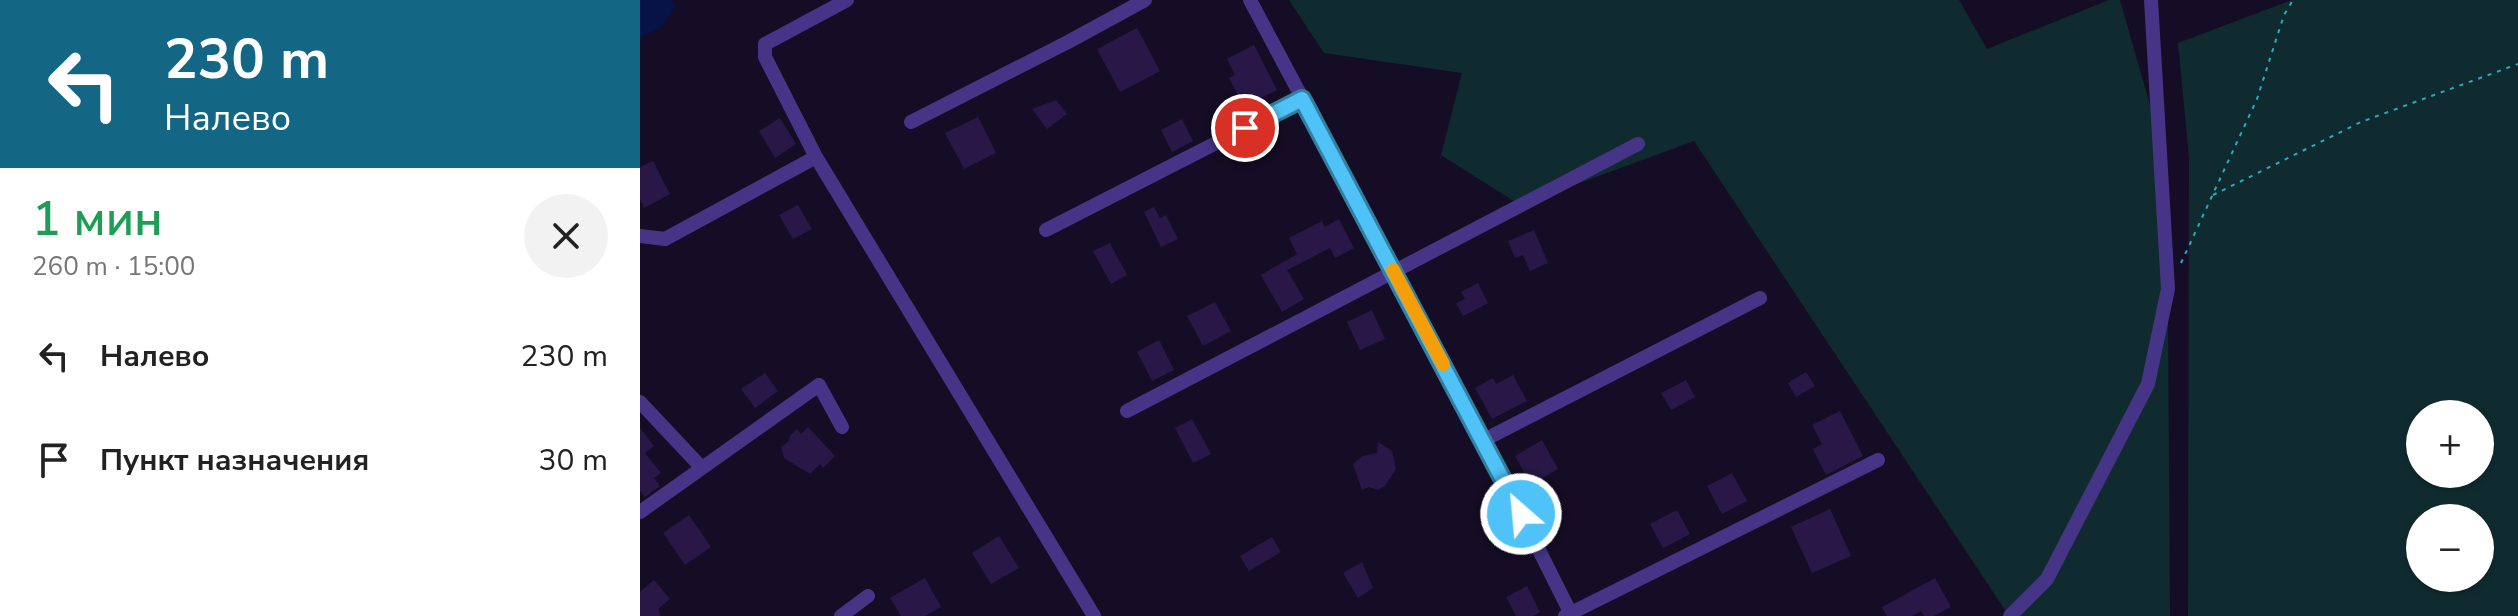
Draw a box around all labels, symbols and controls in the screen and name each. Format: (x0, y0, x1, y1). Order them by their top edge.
text: 230 m (164, 21, 329, 98)
icon: left (32, 32, 136, 136)
text: Налево (164, 94, 291, 143)
pin (1211, 94, 1279, 162)
icon: arrive (1223, 106, 1267, 150)
text: 1 мин (32, 186, 163, 252)
button: close (524, 194, 608, 278)
text: 260 m · 15:00 (32, 249, 195, 284)
icon: left (32, 334, 76, 378)
text: Налево (100, 336, 209, 377)
text: 230 m (521, 336, 608, 377)
map controls (2406, 400, 2494, 592)
button: + (2406, 400, 2494, 488)
icon: arrive (32, 438, 76, 482)
text: Пункт назначения (100, 440, 369, 481)
text: 30 m (539, 440, 608, 481)
position arrow (1479, 472, 1563, 556)
button: − (2406, 504, 2494, 592)

